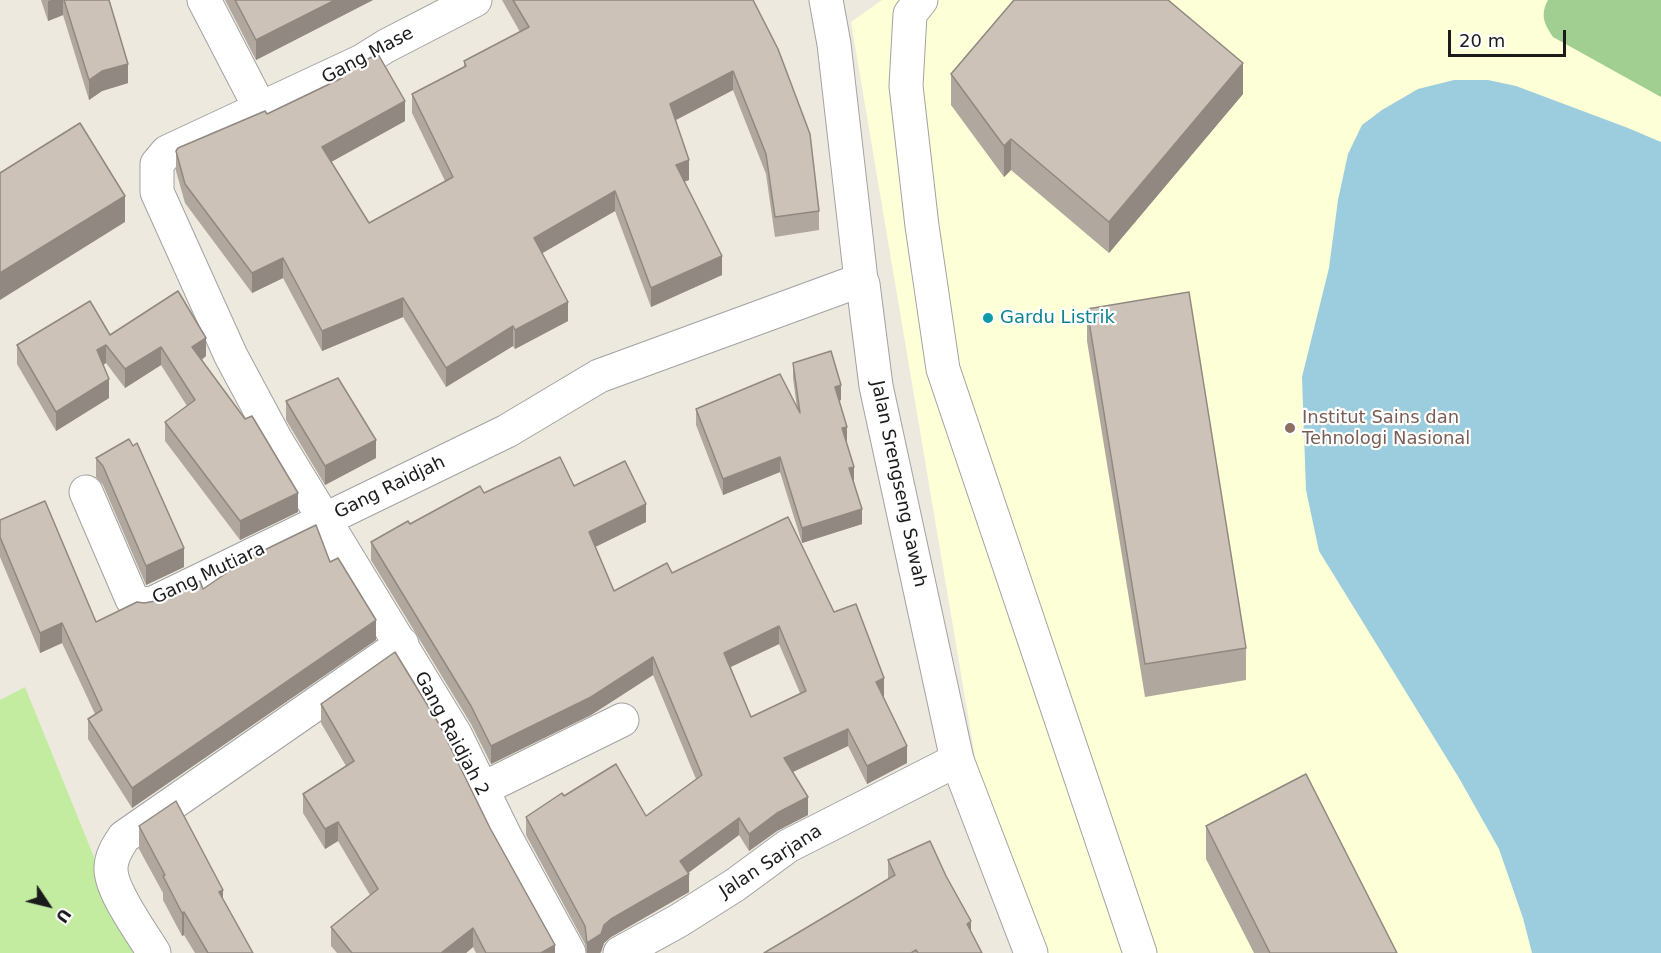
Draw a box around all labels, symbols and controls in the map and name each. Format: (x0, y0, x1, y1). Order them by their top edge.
scale bar (1451, 18, 1570, 56)
street label: Gang Mase (319, 23, 417, 89)
text: 20 m (1459, 30, 1505, 51)
place label: Gardu Listrik (1000, 307, 1115, 329)
marker: Gardu Listrik (981, 311, 995, 325)
street label: Jalan Srengseng Sawah (866, 379, 930, 589)
place label: Institut Sains dan Tehnologi Nasional (1302, 407, 1470, 450)
marker: Institut Sains dan Tehnologi Nasional (1283, 421, 1297, 435)
street label: Gang Raidjah (331, 452, 449, 524)
street label: Gang Mutiara (149, 538, 269, 610)
street label: Gang Raidjah 2 (409, 668, 493, 800)
street label: Jalan Sarjana (716, 821, 826, 903)
north arrow (18, 875, 78, 935)
text: U (52, 905, 75, 926)

